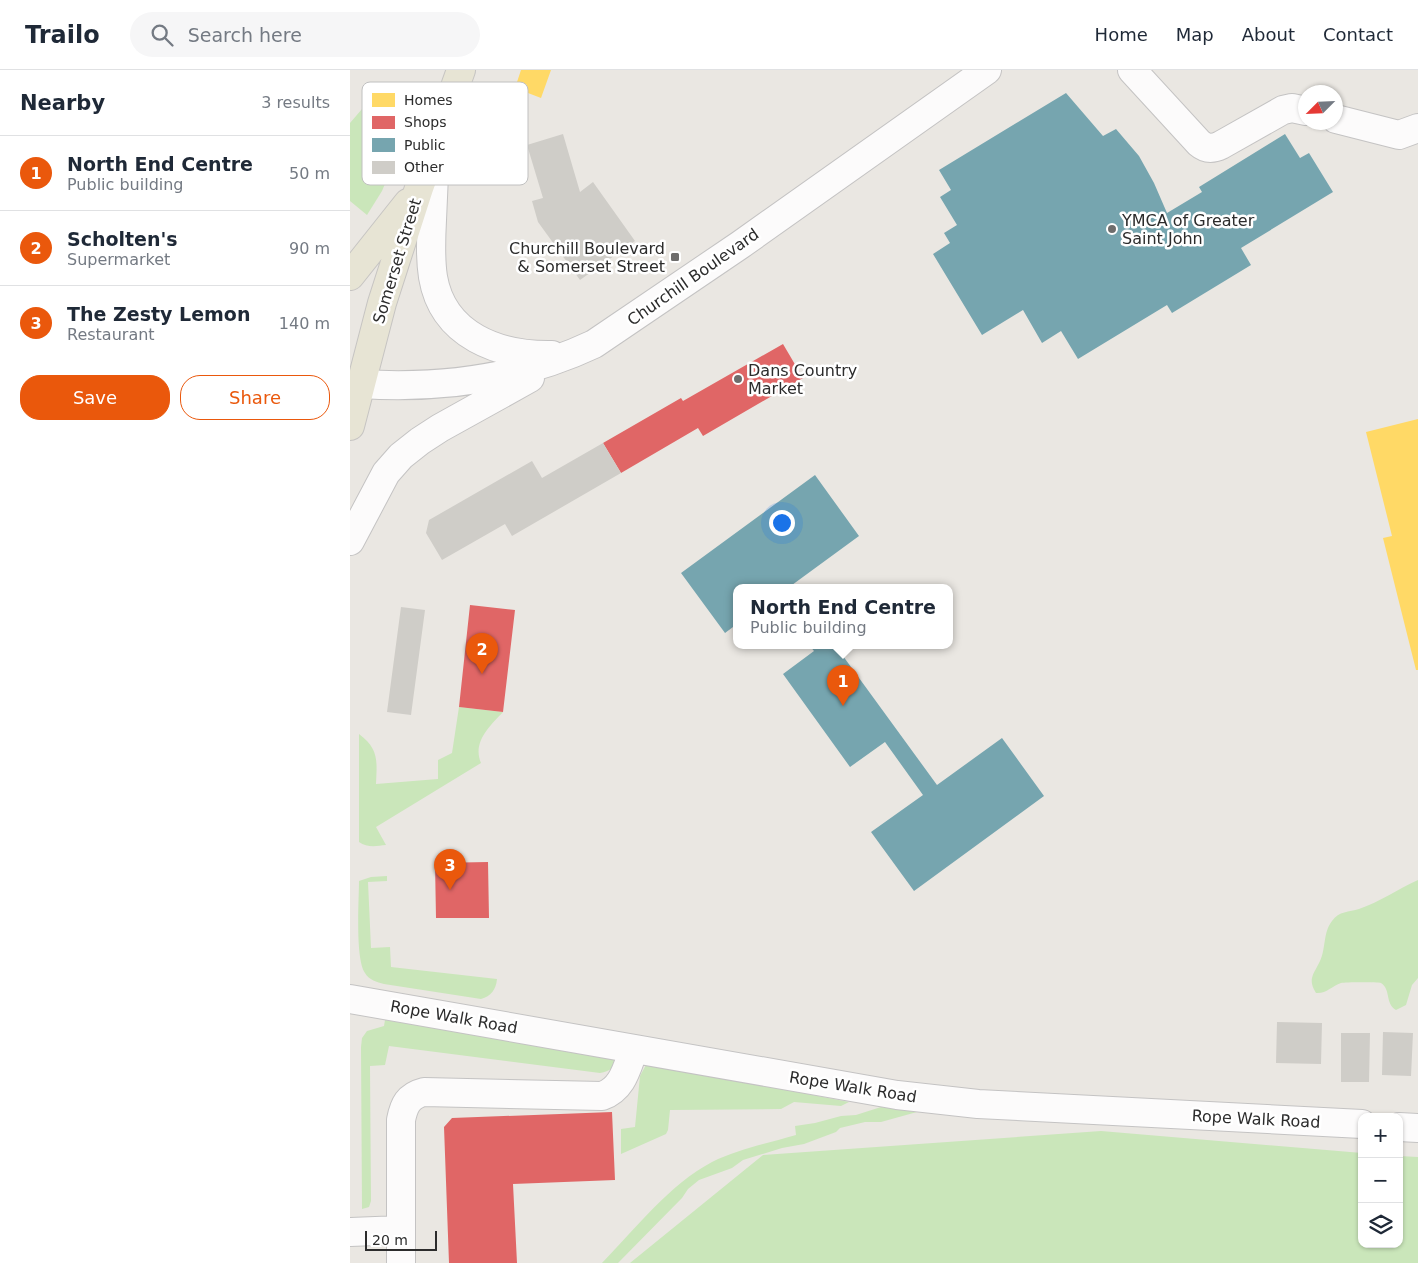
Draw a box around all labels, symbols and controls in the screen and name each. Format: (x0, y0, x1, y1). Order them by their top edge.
search box (130, 12, 480, 57)
text: Trailo (25, 21, 100, 49)
icon: search (148, 21, 176, 49)
text: Search here (188, 24, 302, 46)
text: Home (1095, 24, 1148, 45)
text: Map (1176, 24, 1214, 45)
text: About (1242, 24, 1295, 45)
text: Contact (1323, 24, 1393, 45)
legend (362, 82, 528, 185)
north arrow (1298, 85, 1343, 130)
text: Nearby (20, 91, 105, 115)
text: Homes (404, 92, 453, 108)
text: 3 results (261, 93, 330, 112)
text: Shops (404, 114, 447, 130)
text: Public (404, 137, 445, 153)
text: North End Centre (67, 153, 253, 175)
text: Other (404, 159, 444, 175)
text: 1 (30, 164, 42, 183)
text: 50 m (289, 164, 330, 183)
text: Public building (67, 175, 184, 194)
street label: Somerset Street (369, 196, 425, 326)
place label: YMCA of Greater Saint John (1121, 211, 1255, 248)
marker: YMCA of Greater Saint John (1106, 223, 1118, 235)
street label: Churchill Boulevard (624, 224, 762, 330)
text: Scholten's (67, 228, 178, 250)
text: 2 (30, 239, 42, 258)
text: 90 m (289, 239, 330, 258)
place label: Churchill Boulevard & Somerset Street (509, 239, 665, 276)
text: Supermarket (67, 250, 170, 269)
marker: Churchill Boulevard & Somerset Street (669, 251, 681, 263)
text: The Zesty Lemon (67, 303, 250, 325)
text: 3 (30, 314, 42, 333)
text: 140 m (279, 314, 330, 333)
text: Restaurant (67, 325, 155, 344)
place label: Dans Country Market (748, 361, 857, 398)
marker: Dans Country Market (732, 373, 744, 385)
button: Save (20, 375, 170, 420)
button: Share (180, 375, 330, 420)
your location (769, 510, 795, 536)
popup (733, 584, 953, 649)
text: North End Centre (750, 596, 936, 618)
text: Public building (750, 618, 867, 637)
pin: 2 (466, 633, 498, 674)
pin: 1 (827, 665, 859, 706)
pin: 3 (434, 849, 466, 890)
street label: Rope Walk Road (389, 996, 519, 1038)
street label: Rope Walk Road (788, 1068, 918, 1106)
street label: Rope Walk Road (1191, 1106, 1321, 1132)
map controls (1358, 1113, 1403, 1248)
button: + (1358, 1113, 1403, 1158)
button: − (1358, 1158, 1403, 1203)
button: layers (1358, 1203, 1403, 1248)
scale bar (365, 1228, 438, 1251)
text: 20 m (372, 1232, 408, 1248)

